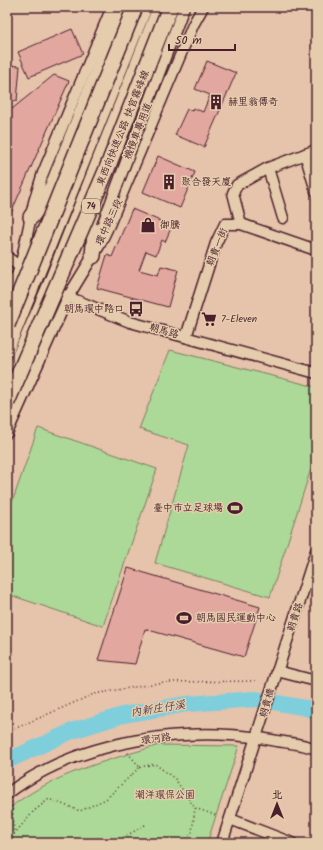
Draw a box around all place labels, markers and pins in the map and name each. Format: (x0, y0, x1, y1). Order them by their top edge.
building icon: 赫里翁傳奇 (207, 93, 225, 111)
place label: 赫里翁傳奇 (228, 94, 278, 110)
building icon: 聚合發天廈 (160, 173, 178, 191)
place label: 聚合發天廈 (181, 174, 231, 190)
shop icon: 御騰 (139, 216, 157, 234)
place label: 御騰 (159, 217, 181, 233)
bus stop icon: 朝馬環中路口 (127, 300, 145, 318)
place label: 朝馬環中路口 (64, 301, 124, 317)
supermarket icon: 7-Eleven (200, 310, 218, 328)
place label: 7-Eleven (221, 311, 257, 327)
sports icon: 臺中市立足球場 (226, 499, 244, 517)
place label: 臺中市立足球場 (153, 500, 223, 516)
sports icon: 朝馬國民運動中心 (175, 609, 193, 627)
place label: 朝馬國民運動中心 (196, 610, 276, 626)

